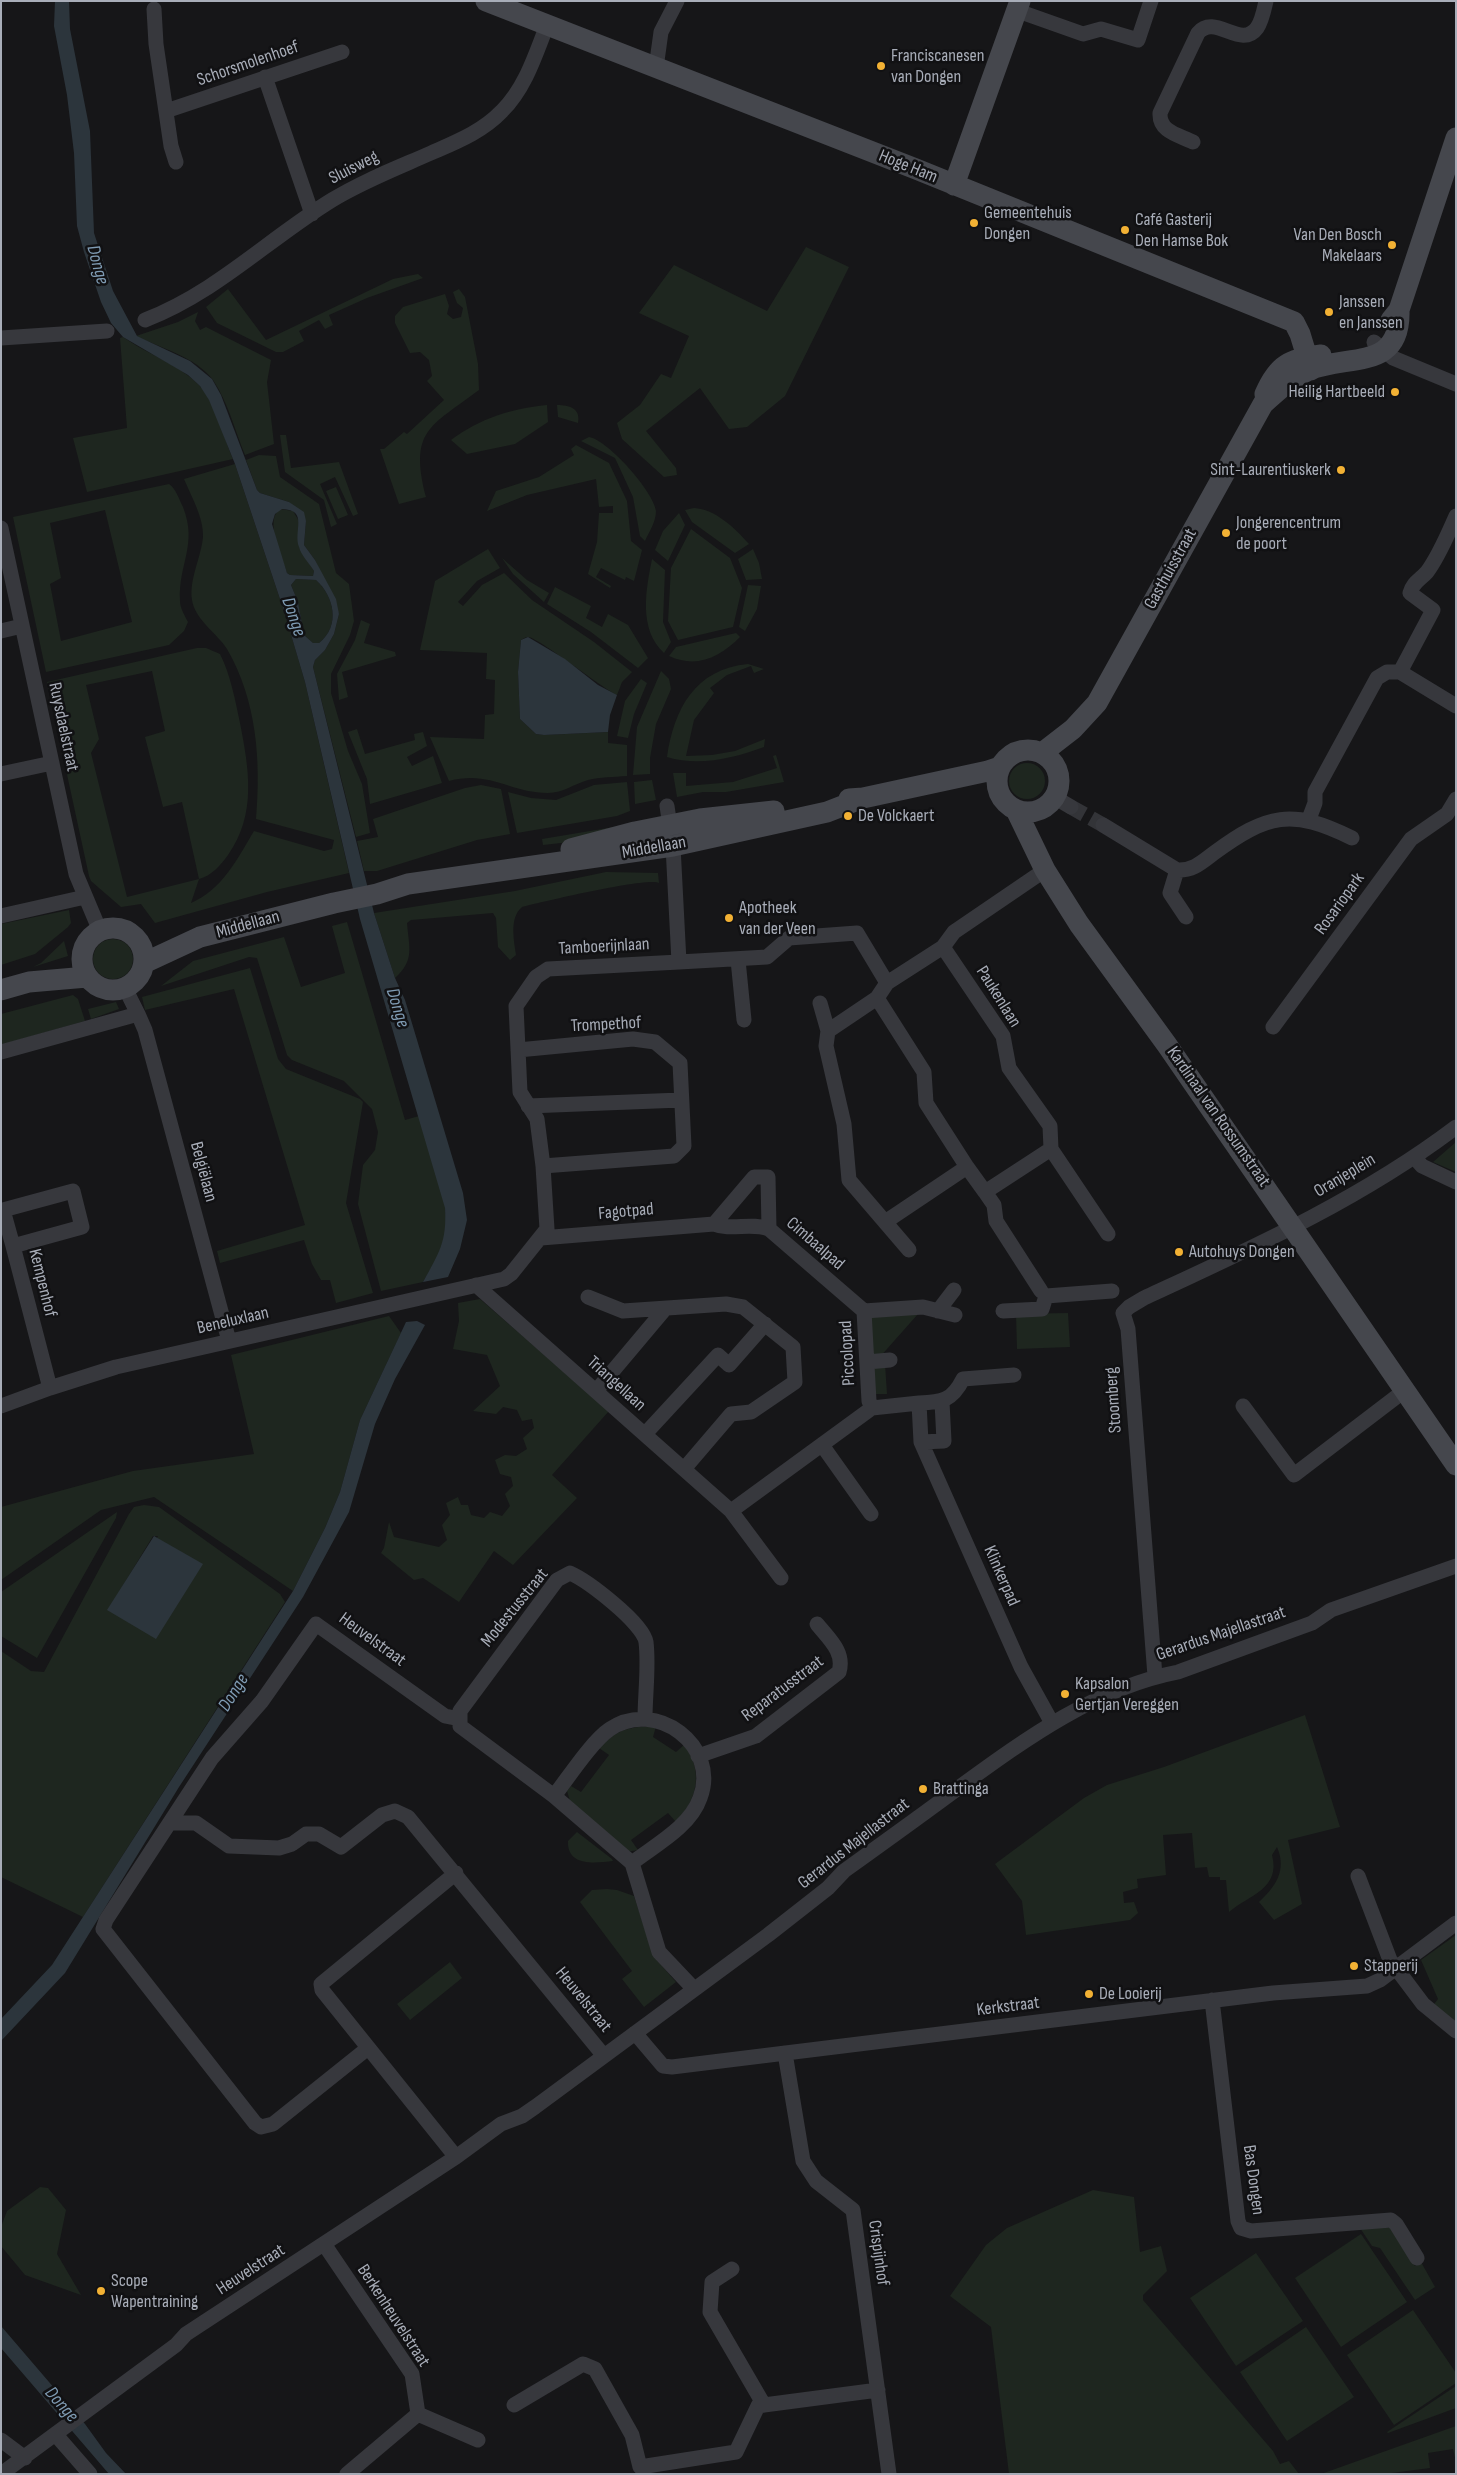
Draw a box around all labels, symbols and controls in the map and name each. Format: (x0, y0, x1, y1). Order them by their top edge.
street label: Schorsmolenhoef (194, 36, 302, 92)
place label: Franciscanesen van Dongen (891, 45, 985, 88)
marker: Franciscanesen van Dongen (875, 60, 887, 72)
street label: Hoge Ham (875, 145, 941, 189)
street label: Sluisweg (326, 146, 382, 190)
place label: Gemeentehuis Dongen (984, 202, 1072, 244)
place label: Café Gasterij Den Hamse Bok (1135, 209, 1228, 252)
marker: Gemeentehuis Dongen (968, 217, 980, 229)
marker: Café Gasterij Den Hamse Bok (1119, 224, 1131, 236)
place label: Van Den Bosch Makelaars (1293, 224, 1382, 266)
marker: Van Den Bosch Makelaars (1386, 239, 1398, 251)
water label: Donge (81, 243, 113, 287)
place label: Janssen en Janssen (1339, 291, 1403, 334)
marker: Janssen en Janssen (1323, 306, 1335, 318)
place label: Heilig Hartbeeld (1288, 381, 1385, 403)
marker: Heilig Hartbeeld (1389, 386, 1401, 398)
place label: Sint-Laurentiuskerk (1210, 459, 1331, 481)
marker: Sint-Laurentiuskerk (1335, 464, 1347, 476)
place label: Jongerencentrum de poort (1236, 512, 1341, 554)
street label: Gasthuisstraat (1140, 525, 1202, 613)
marker: Jongerencentrum de poort (1220, 527, 1232, 539)
water label: Donge (276, 594, 310, 640)
street label: Ruysdaelstraat (43, 681, 83, 773)
place label: De Volckaert (858, 805, 934, 827)
marker: De Volckaert (842, 810, 854, 822)
street label: Middellaan (620, 832, 688, 864)
street label: Rosariopark (1310, 869, 1370, 939)
place label: Apotheek van der Veen (739, 897, 816, 940)
street label: Middellaan (214, 906, 282, 944)
marker: Apotheek van der Veen (723, 912, 735, 924)
street label: Tamboerijnlaan (558, 934, 650, 960)
street label: Paukenlaan (971, 962, 1025, 1032)
water label: Donge (380, 986, 414, 1030)
street label: Trompethof (570, 1012, 642, 1038)
street label: Kardinaal van Rossumstraat (1161, 1043, 1275, 1191)
street label: Belgiëlaan (185, 1140, 221, 1204)
street label: Oranjeplein (1310, 1149, 1380, 1203)
street label: Fagotpad (597, 1199, 655, 1225)
street label: Cimbaalpad (781, 1213, 849, 1275)
place label: Autohuys Dongen (1189, 1241, 1295, 1263)
marker: Autohuys Dongen (1173, 1246, 1185, 1258)
street label: Kempenhof (23, 1247, 61, 1319)
street label: Beneluxlaan (195, 1302, 271, 1340)
street label: Piccolopad (836, 1320, 860, 1386)
street label: Triangellaan (582, 1352, 650, 1416)
street label: Stoomberg (1101, 1366, 1127, 1434)
street label: Klinkerpad (978, 1542, 1024, 1610)
street label: Modestusstraat (477, 1564, 553, 1652)
street label: Gerardus Majellastraat (1154, 1602, 1288, 1666)
street label: Heuvelstraat (334, 1608, 410, 1672)
street label: Reparatusstraat (738, 1651, 828, 1727)
water label: Donge (214, 1670, 254, 1716)
place label: Kapsalon Gertjan Vereggen (1075, 1673, 1179, 1716)
marker: Kapsalon Gertjan Vereggen (1059, 1688, 1071, 1700)
place label: Brattinga (933, 1778, 989, 1800)
marker: Brattinga (917, 1783, 929, 1795)
street label: Gerardus Majellastraat (794, 1794, 914, 1894)
place label: Stapperij (1364, 1955, 1418, 1977)
marker: Stapperij (1348, 1960, 1360, 1972)
street label: Heuvelstraat (550, 1963, 616, 2037)
place label: De Looierij (1099, 1983, 1162, 2005)
marker: De Looierij (1083, 1988, 1095, 2000)
street label: Kerkstraat (975, 1992, 1041, 2022)
street label: Bas Dongen (1237, 2144, 1269, 2216)
street label: Crispijnhof (863, 2219, 893, 2287)
street label: Heuvelstraat (213, 2240, 289, 2300)
street label: Berkenheuvelstraat (352, 2261, 434, 2371)
place label: Scope Wapentraining (111, 2270, 198, 2312)
marker: Scope Wapentraining (95, 2285, 107, 2297)
water label: Donge (39, 2382, 83, 2428)

